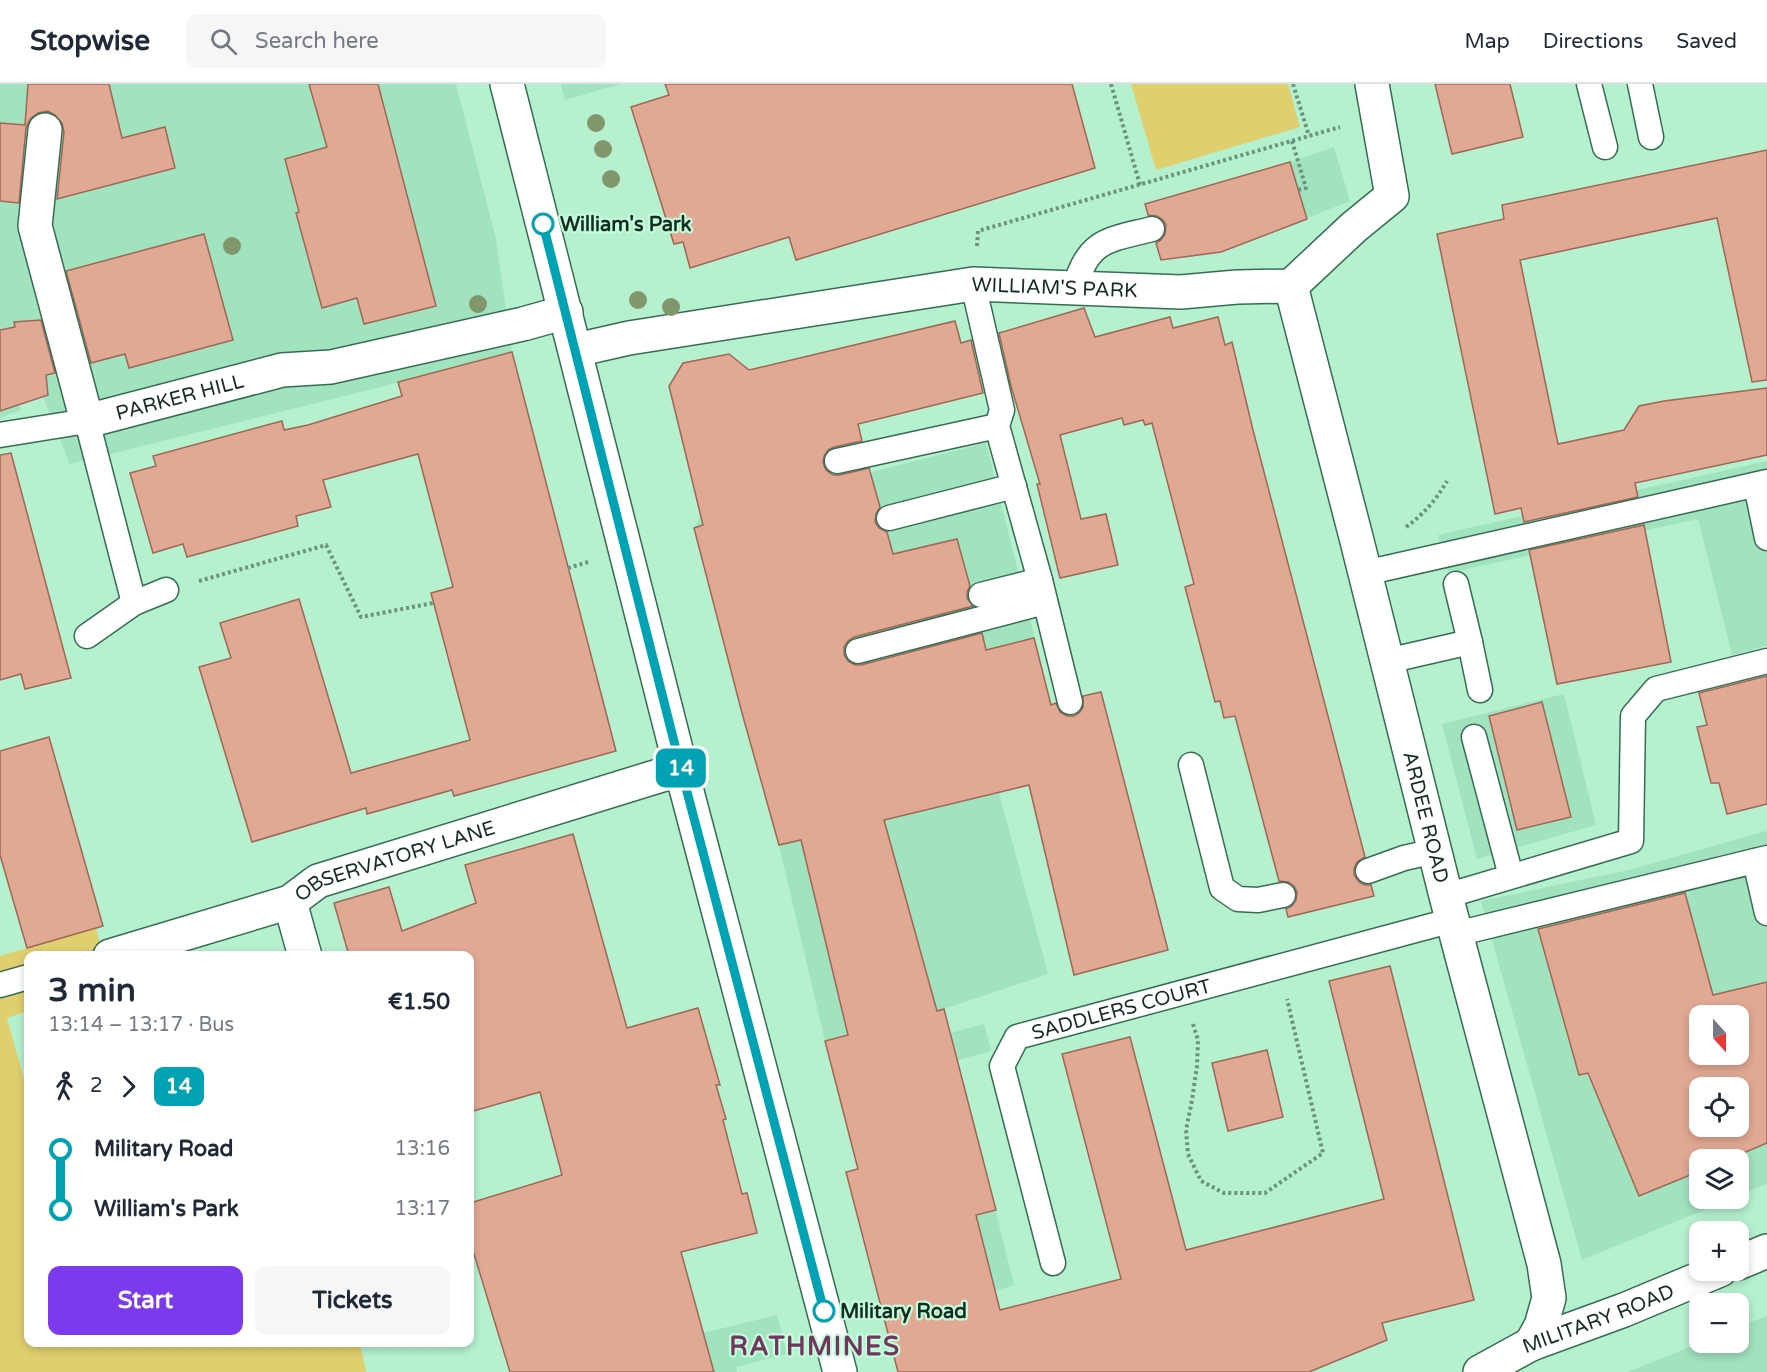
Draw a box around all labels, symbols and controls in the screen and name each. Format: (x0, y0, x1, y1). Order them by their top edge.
search box (186, 14, 606, 68)
text: Stopwise (30, 24, 150, 58)
icon: search (207, 25, 240, 58)
text: Search here (255, 28, 379, 54)
text: Map (1464, 29, 1510, 54)
text: Directions (1543, 29, 1643, 54)
text: Saved (1676, 29, 1737, 54)
marker: William's Park (532, 213, 554, 235)
place label: William's Park (560, 213, 692, 237)
street label: WILLIAM'S PARK (971, 273, 1138, 303)
street label: PARKER HILL (113, 369, 247, 426)
line badge: 14 (654, 748, 708, 788)
street label: ARDEE ROAD (1397, 749, 1453, 886)
text: 14 (668, 756, 694, 781)
street label: OBSERVATORY LANE (290, 816, 498, 907)
text: 3 min (48, 971, 136, 1010)
street label: SADDLERS COURT (1029, 974, 1214, 1046)
text: €1.50 (388, 989, 450, 1015)
north arrow (1689, 1005, 1749, 1065)
map controls (1689, 1005, 1749, 1353)
text: 13:14 – 13:17 · Bus (48, 1013, 234, 1037)
icon: walk (48, 1070, 81, 1103)
icon: forward (112, 1070, 145, 1103)
text: 2 (90, 1074, 103, 1098)
text: 14 (166, 1074, 192, 1099)
button: locate (1689, 1077, 1749, 1137)
text: Military Road (94, 1136, 233, 1162)
text: 13:16 (395, 1137, 450, 1161)
button: layers (1689, 1149, 1749, 1209)
text: William's Park (94, 1196, 239, 1222)
text: 13:17 (395, 1197, 450, 1221)
button: + (1689, 1221, 1749, 1281)
button: Start (48, 1266, 243, 1335)
button: Tickets (255, 1266, 450, 1335)
street label: MILITARY ROAD (1519, 1279, 1678, 1359)
button: − (1689, 1293, 1749, 1353)
marker: Military Road (813, 1300, 835, 1322)
place label: Military Road (840, 1300, 967, 1324)
district label: RATHMINES (729, 1331, 901, 1362)

